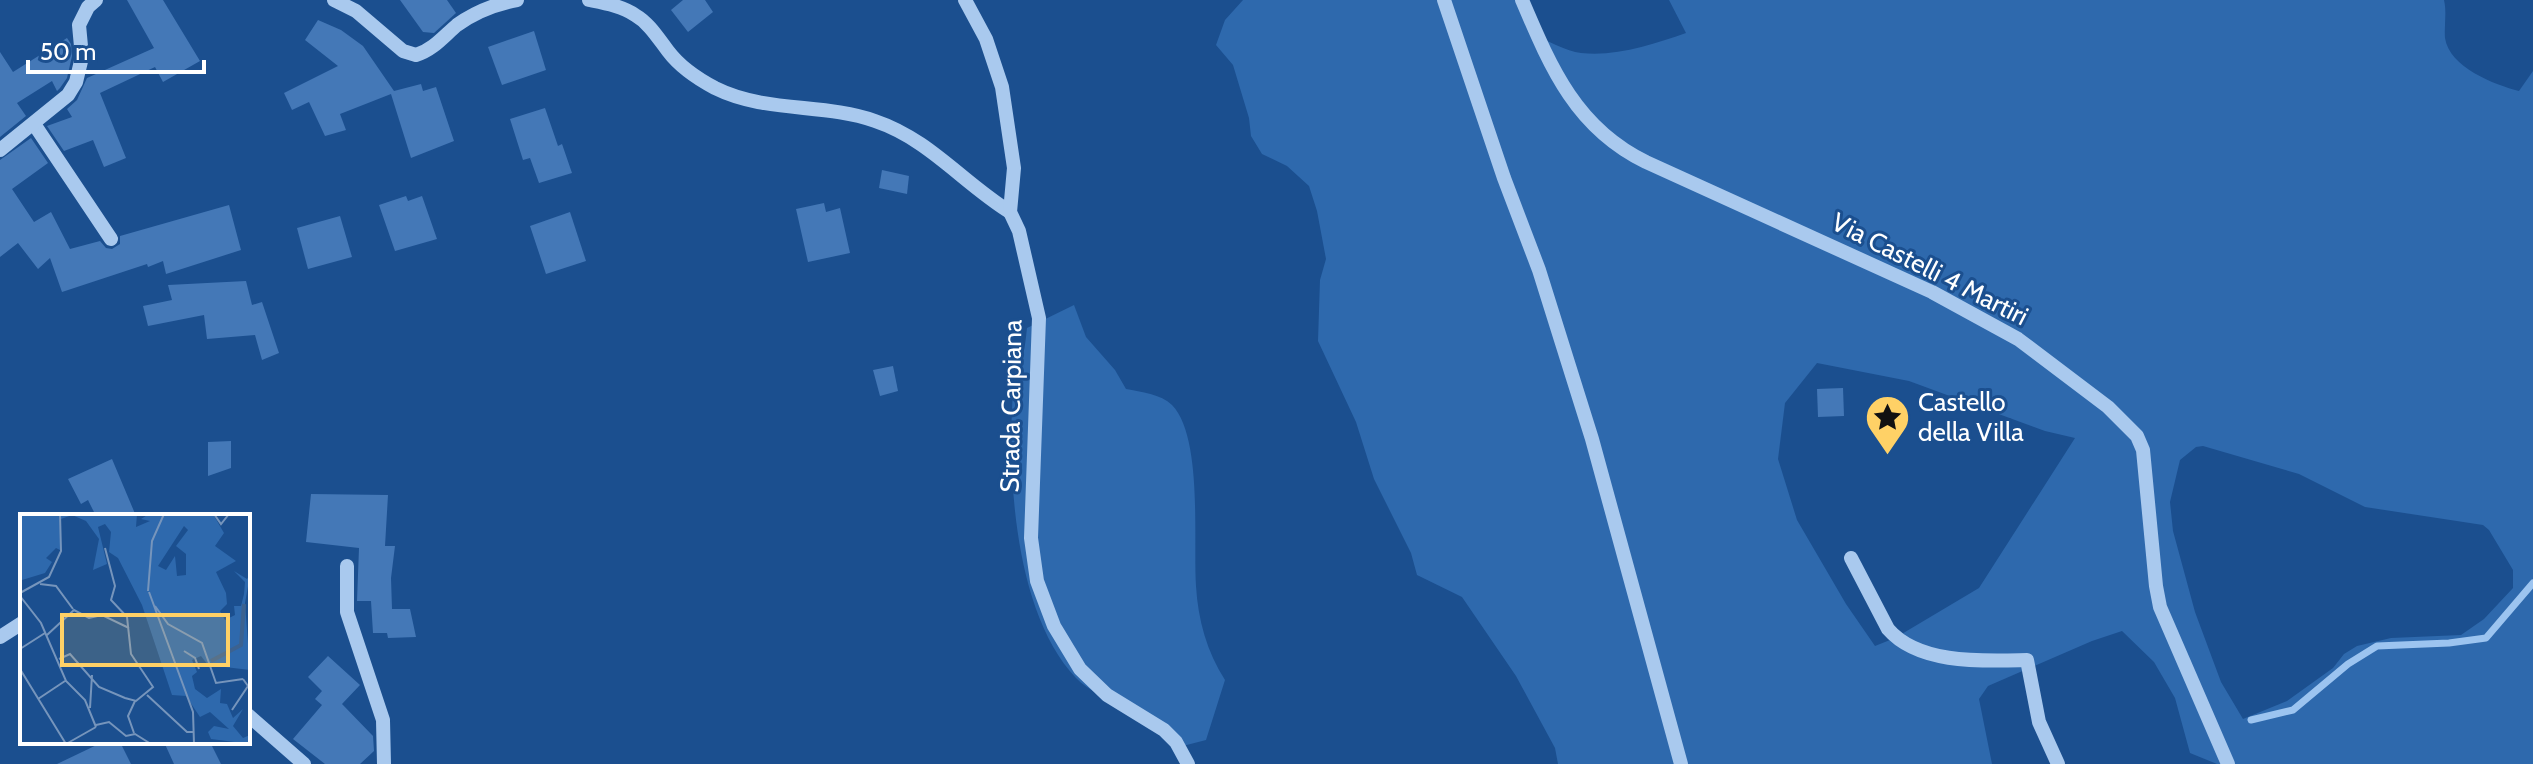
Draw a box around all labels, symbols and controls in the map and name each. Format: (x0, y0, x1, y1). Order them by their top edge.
scale bar (28, 24, 204, 74)
text: 50 m (40, 37, 96, 66)
street label: Via Castelli 4 Martiri (1826, 206, 2034, 332)
street label: Strada Carpiana (993, 319, 1029, 493)
place label: Castello della Villa (1918, 386, 2024, 448)
place icon: Castello della Villa (1863, 393, 1911, 456)
inset map (20, 514, 250, 744)

